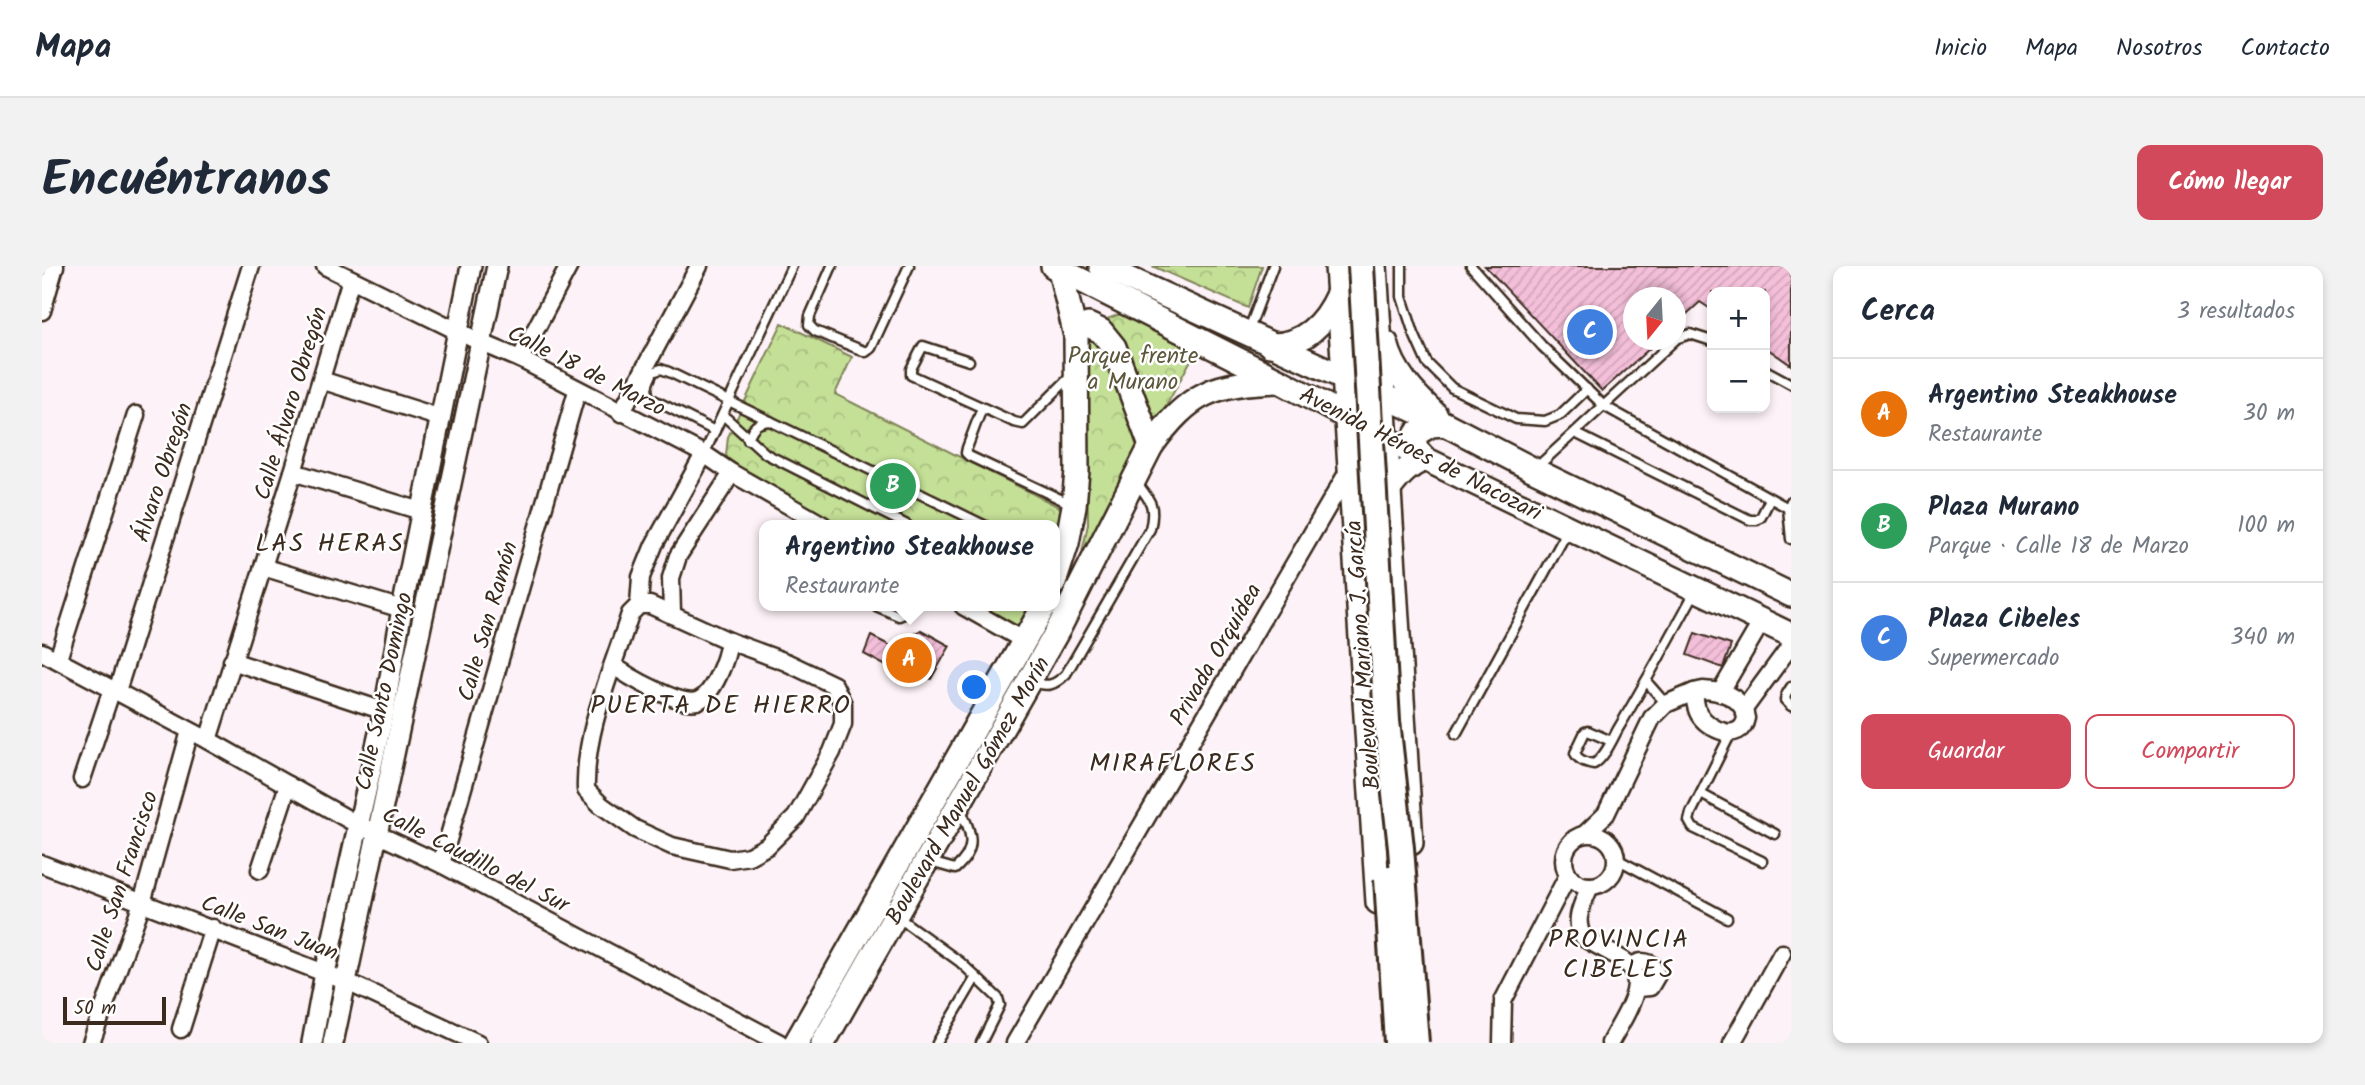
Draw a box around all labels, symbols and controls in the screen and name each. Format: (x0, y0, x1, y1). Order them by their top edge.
text: Mapa (35, 22, 111, 75)
text: Inicio (1934, 29, 1987, 68)
text: Mapa (2025, 29, 2078, 68)
text: Nosotros (2116, 29, 2203, 68)
text: Contacto (2241, 29, 2330, 68)
text: Encuéntranos (42, 143, 331, 221)
button: Cómo llegar (2137, 145, 2323, 220)
north arrow (1623, 287, 1686, 350)
map controls (1707, 287, 1770, 413)
button: + (1707, 287, 1770, 350)
text: Cerca (1861, 288, 1935, 336)
text: 3 resultados (2177, 294, 2295, 330)
street label: Calle Álvaro Obregón (245, 302, 338, 505)
pin: C (1567, 306, 1613, 358)
street label: Calle 18 de Marzo (500, 316, 672, 427)
park label: Parque frente a Murano (1068, 339, 1198, 401)
button: − (1707, 350, 1770, 413)
text: Argentino Steakhouse (1928, 375, 2177, 417)
street label: Avenida Héroes de Nacozari (1292, 378, 1549, 532)
text: A (1877, 396, 1891, 432)
text: 30 m (2243, 396, 2295, 432)
street label: Álvaro Obregón (124, 398, 203, 547)
text: Restaurante (1928, 417, 2042, 453)
pin: B (870, 460, 916, 512)
text: Plaza Murano (1928, 487, 2079, 529)
text: B (1877, 508, 1891, 544)
text: 100 m (2237, 508, 2295, 544)
street label: Boulevard Mariano J. García (1337, 519, 1391, 791)
popup (759, 520, 1060, 611)
district label: LAS HERAS (255, 523, 405, 565)
text: Argentino Steakhouse (785, 527, 1034, 569)
text: Parque · Calle 18 de Marzo (1928, 529, 2189, 565)
street label: Calle San Ramón (449, 537, 529, 706)
text: Restaurante (785, 569, 899, 605)
street label: Privada Orquídea (1161, 577, 1272, 733)
street label: Calle Santo Domingo (346, 589, 424, 794)
text: Plaza Cibeles (1928, 599, 2080, 641)
text: C (1877, 620, 1891, 656)
text: 340 m (2230, 620, 2295, 656)
pin: A (886, 634, 932, 686)
text: Supermercado (1928, 641, 2059, 677)
street label: Boulevard Manuel Gómez Morín (877, 650, 1061, 932)
your location (957, 670, 991, 704)
district label: PUERTA DE HIERRO (590, 685, 852, 727)
button: Guardar (1861, 714, 2071, 789)
button: Compartir (2085, 714, 2295, 789)
district label: MIRAFLORES (1089, 743, 1257, 785)
street label: Calle San Francisco (77, 786, 169, 977)
street label: Calle Caudillo del Sur (375, 798, 576, 924)
street label: Calle San Juan (195, 886, 343, 972)
district label: PROVINCIA CIBELES (1548, 919, 1690, 991)
scale bar (63, 994, 166, 1026)
text: 50 m (74, 994, 116, 1024)

